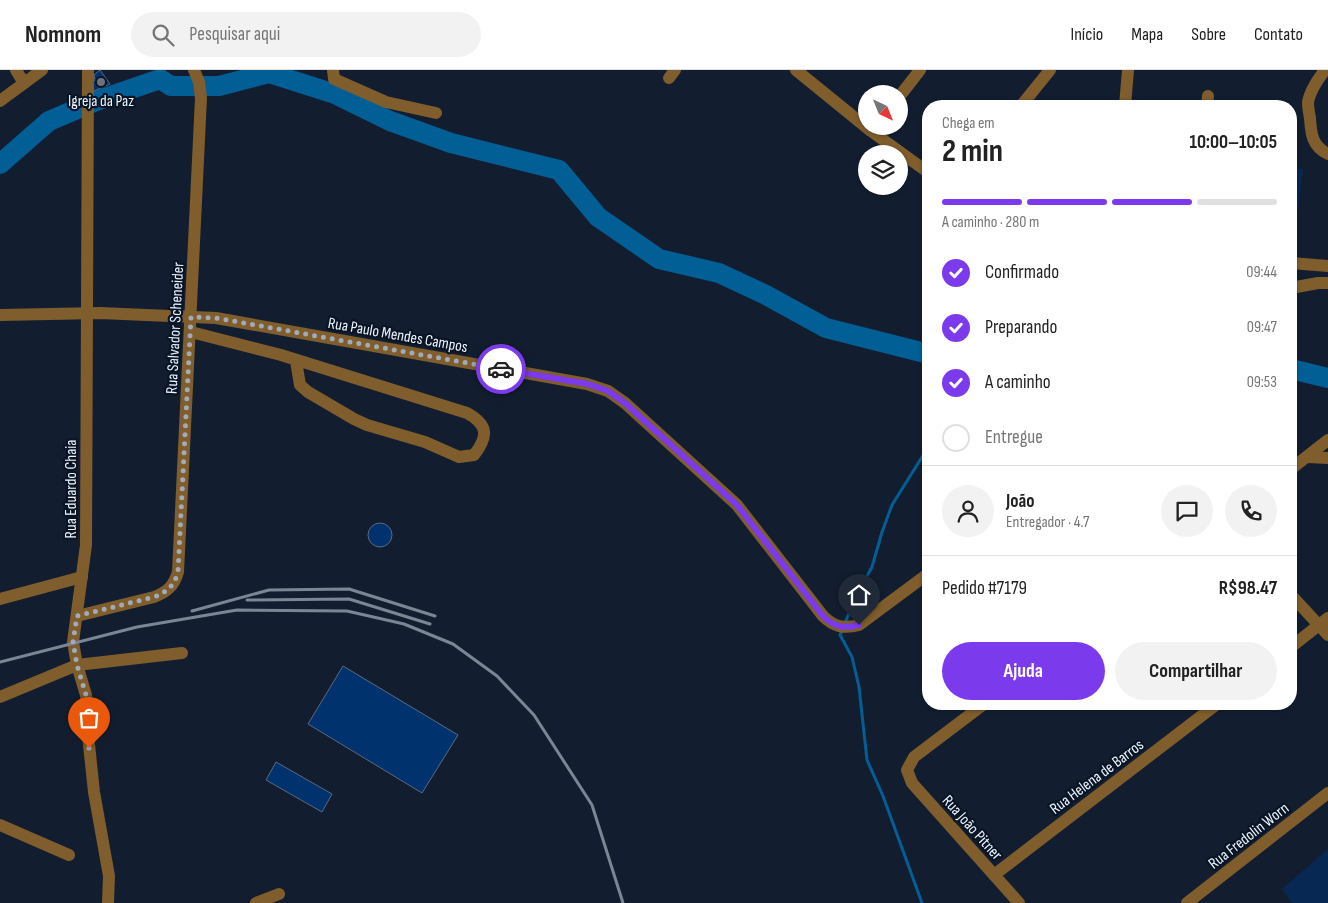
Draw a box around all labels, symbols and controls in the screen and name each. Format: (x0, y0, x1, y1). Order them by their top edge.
search box (131, 12, 481, 57)
text: Nomnom (25, 20, 101, 49)
icon: search (149, 21, 177, 49)
text: Pesquisar aqui (189, 23, 280, 46)
text: Início (1071, 24, 1103, 45)
text: Mapa (1131, 24, 1163, 45)
text: Sobre (1191, 24, 1226, 45)
text: Contato (1254, 24, 1303, 45)
marker: Igreja da Paz (95, 76, 107, 88)
north arrow (858, 85, 908, 135)
map controls (858, 85, 908, 195)
place label: Igreja da Paz (68, 92, 134, 111)
text: Chega em (942, 114, 995, 133)
text: 10:00–10:05 (1189, 131, 1277, 154)
text: 2 min (942, 132, 1003, 171)
button: layers (858, 145, 908, 195)
text: A caminho · 280 m (942, 213, 1039, 232)
icon: check (942, 259, 970, 287)
street label: Rua Salvador Scheneider (163, 261, 188, 394)
text: Confirmado (985, 261, 1059, 284)
text: 09:44 (1246, 263, 1277, 282)
street label: Rua Paulo Mendes Campos (326, 314, 469, 357)
icon: check (942, 314, 970, 342)
text: Preparando (985, 316, 1057, 339)
text: 09:47 (1247, 318, 1277, 337)
courier (476, 344, 526, 394)
icon: car (487, 355, 515, 383)
icon: check (942, 369, 970, 397)
text: A caminho (985, 371, 1051, 394)
text: 09:53 (1247, 373, 1277, 392)
text: Entregue (985, 426, 1043, 449)
street label: Rua Eduardo Chaia (62, 440, 81, 538)
button: person (942, 485, 994, 537)
button: chat (1161, 485, 1213, 537)
button: phone (1225, 485, 1277, 537)
text: João (1006, 490, 1035, 513)
text: Entregador · 4.7 (1006, 513, 1089, 532)
pin (838, 574, 880, 625)
text: Pedido #7179 (942, 577, 1027, 600)
text: R$98.47 (1219, 577, 1277, 600)
icon: home (845, 581, 873, 609)
button: Ajuda (942, 642, 1105, 700)
button: Compartilhar (1115, 642, 1277, 700)
pin (68, 697, 110, 748)
icon: bag (75, 704, 103, 732)
street label: Rua Helena de Barros (1046, 736, 1148, 819)
street label: Rua João Pitner (938, 792, 1006, 865)
street label: Rua Fredolin Worn (1205, 799, 1293, 873)

